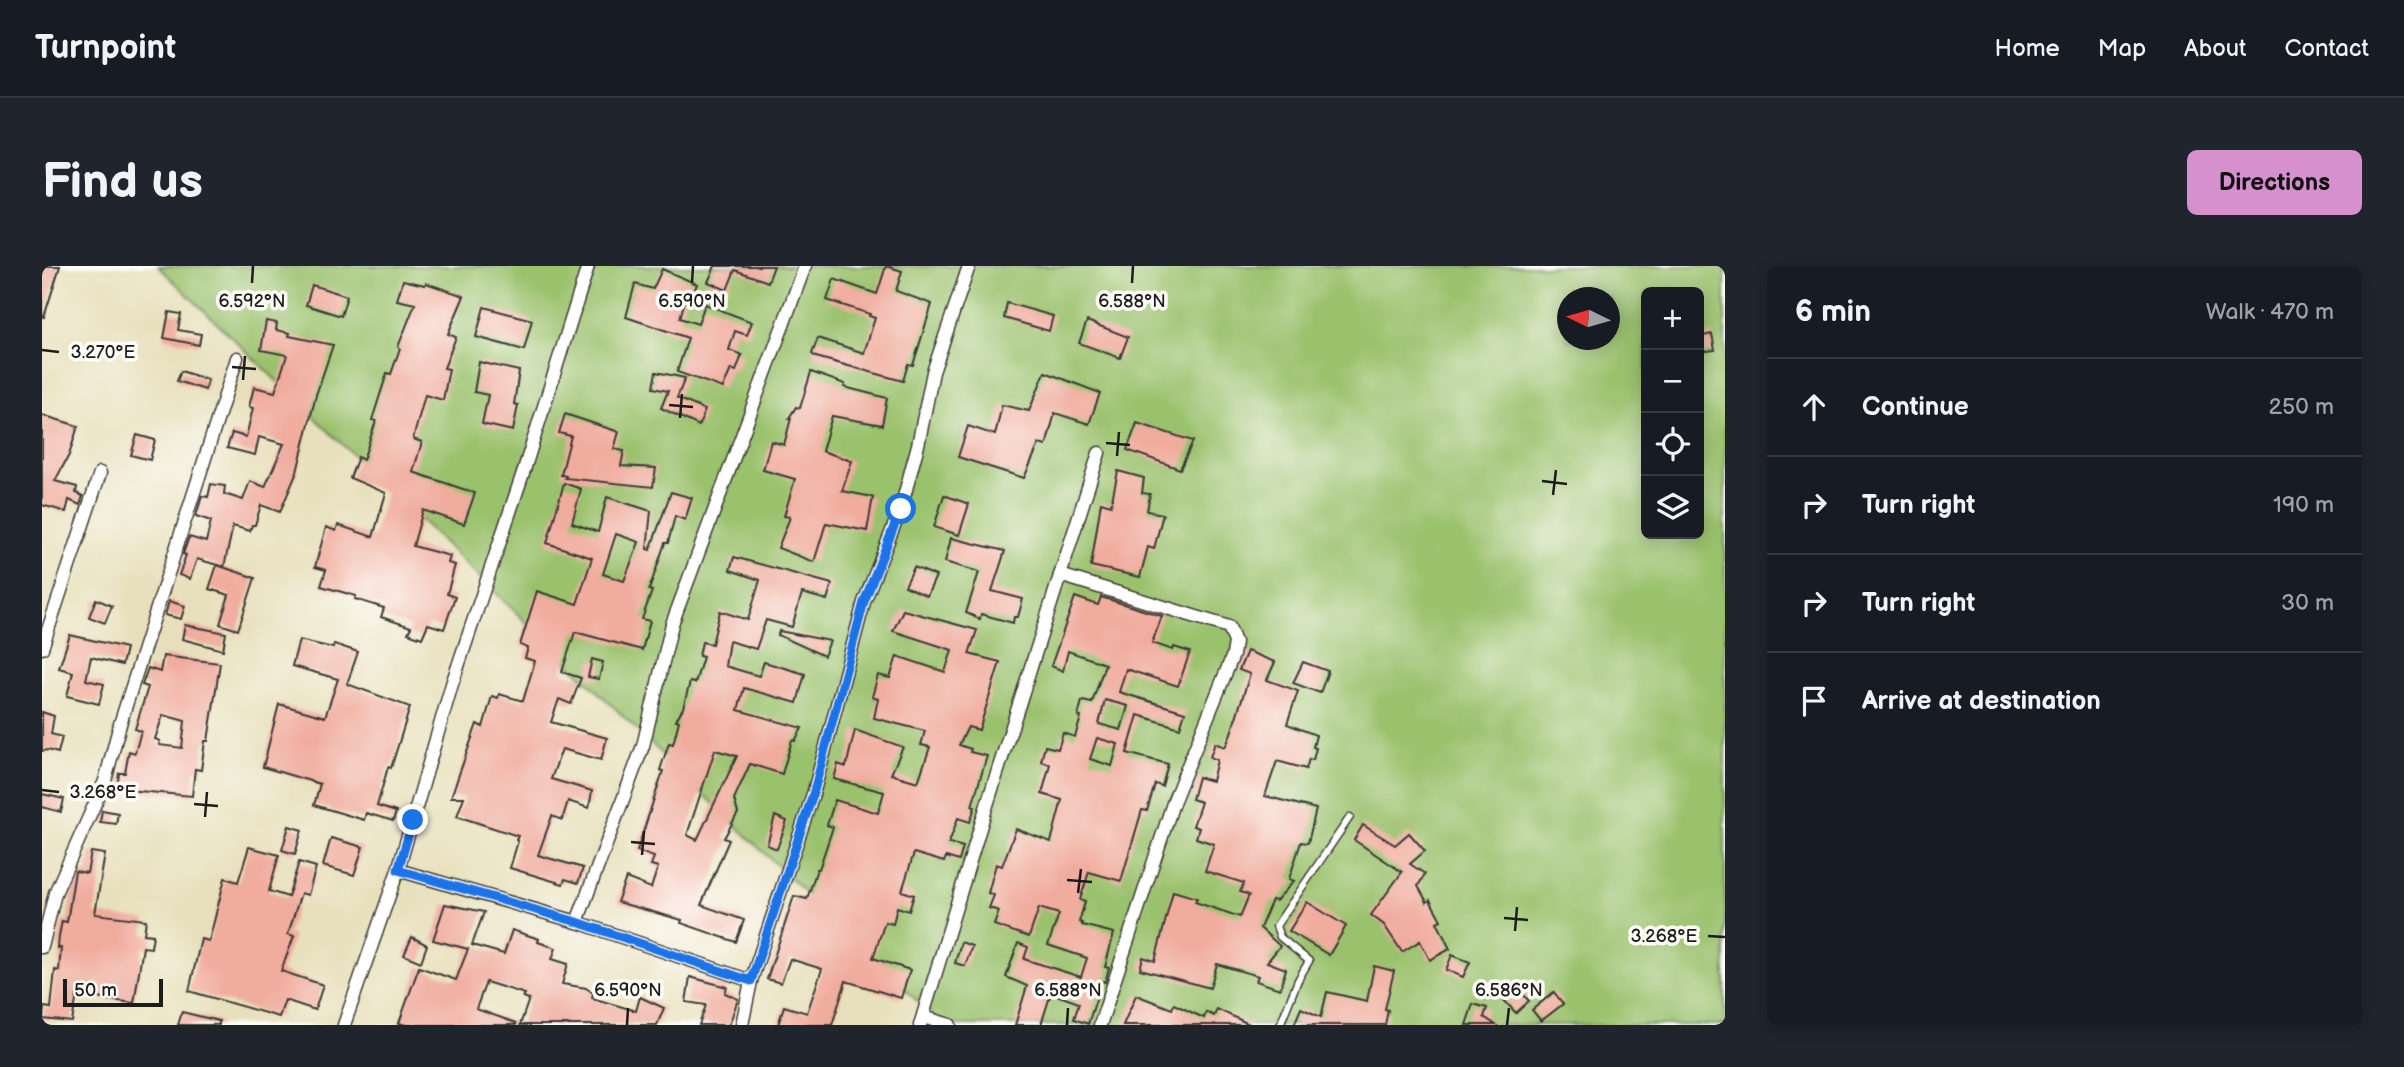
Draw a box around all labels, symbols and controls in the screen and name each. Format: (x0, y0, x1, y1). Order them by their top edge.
text: Turnpoint (35, 28, 176, 68)
text: Home (1995, 34, 2060, 63)
text: Map (2098, 34, 2146, 63)
text: About (2184, 34, 2246, 63)
text: Contact (2284, 34, 2369, 63)
button: Directions (2187, 150, 2362, 215)
text: Find us (42, 153, 203, 212)
north arrow (1557, 287, 1620, 350)
map controls (1641, 287, 1704, 539)
button: + (1641, 287, 1704, 350)
text: 6.592°N (218, 291, 286, 312)
text: 6.590°N (658, 291, 726, 312)
text: 6.588°N (1098, 291, 1166, 312)
text: 6 min (1795, 294, 1871, 330)
text: Walk · 470 m (2206, 298, 2334, 326)
text: 3.270°E (71, 342, 136, 363)
button: − (1641, 350, 1704, 413)
icon: ahead (1795, 388, 1833, 426)
text: Continue (1862, 392, 1969, 423)
text: 250 m (2268, 393, 2334, 421)
button: locate (1641, 413, 1704, 476)
button: layers (1641, 476, 1704, 539)
icon: right (1795, 486, 1833, 524)
text: Turn right (1862, 490, 1975, 521)
text: 190 m (2273, 491, 2334, 519)
route start (885, 493, 916, 524)
icon: right (1795, 584, 1833, 622)
text: Turn right (1862, 588, 1975, 619)
text: 30 m (2281, 589, 2334, 617)
icon: arrive (1795, 682, 1833, 720)
text: Arrive at destination (1862, 686, 2101, 717)
text: 3.268°E (70, 782, 137, 803)
route end (397, 804, 428, 835)
text: 3.268°E (1631, 926, 1698, 947)
scale bar (63, 976, 163, 1008)
text: 50 m (74, 979, 117, 1002)
text: 6.590°N (594, 980, 662, 1001)
text: 6.588°N (1034, 980, 1102, 1001)
text: 6.586°N (1475, 980, 1543, 1001)

